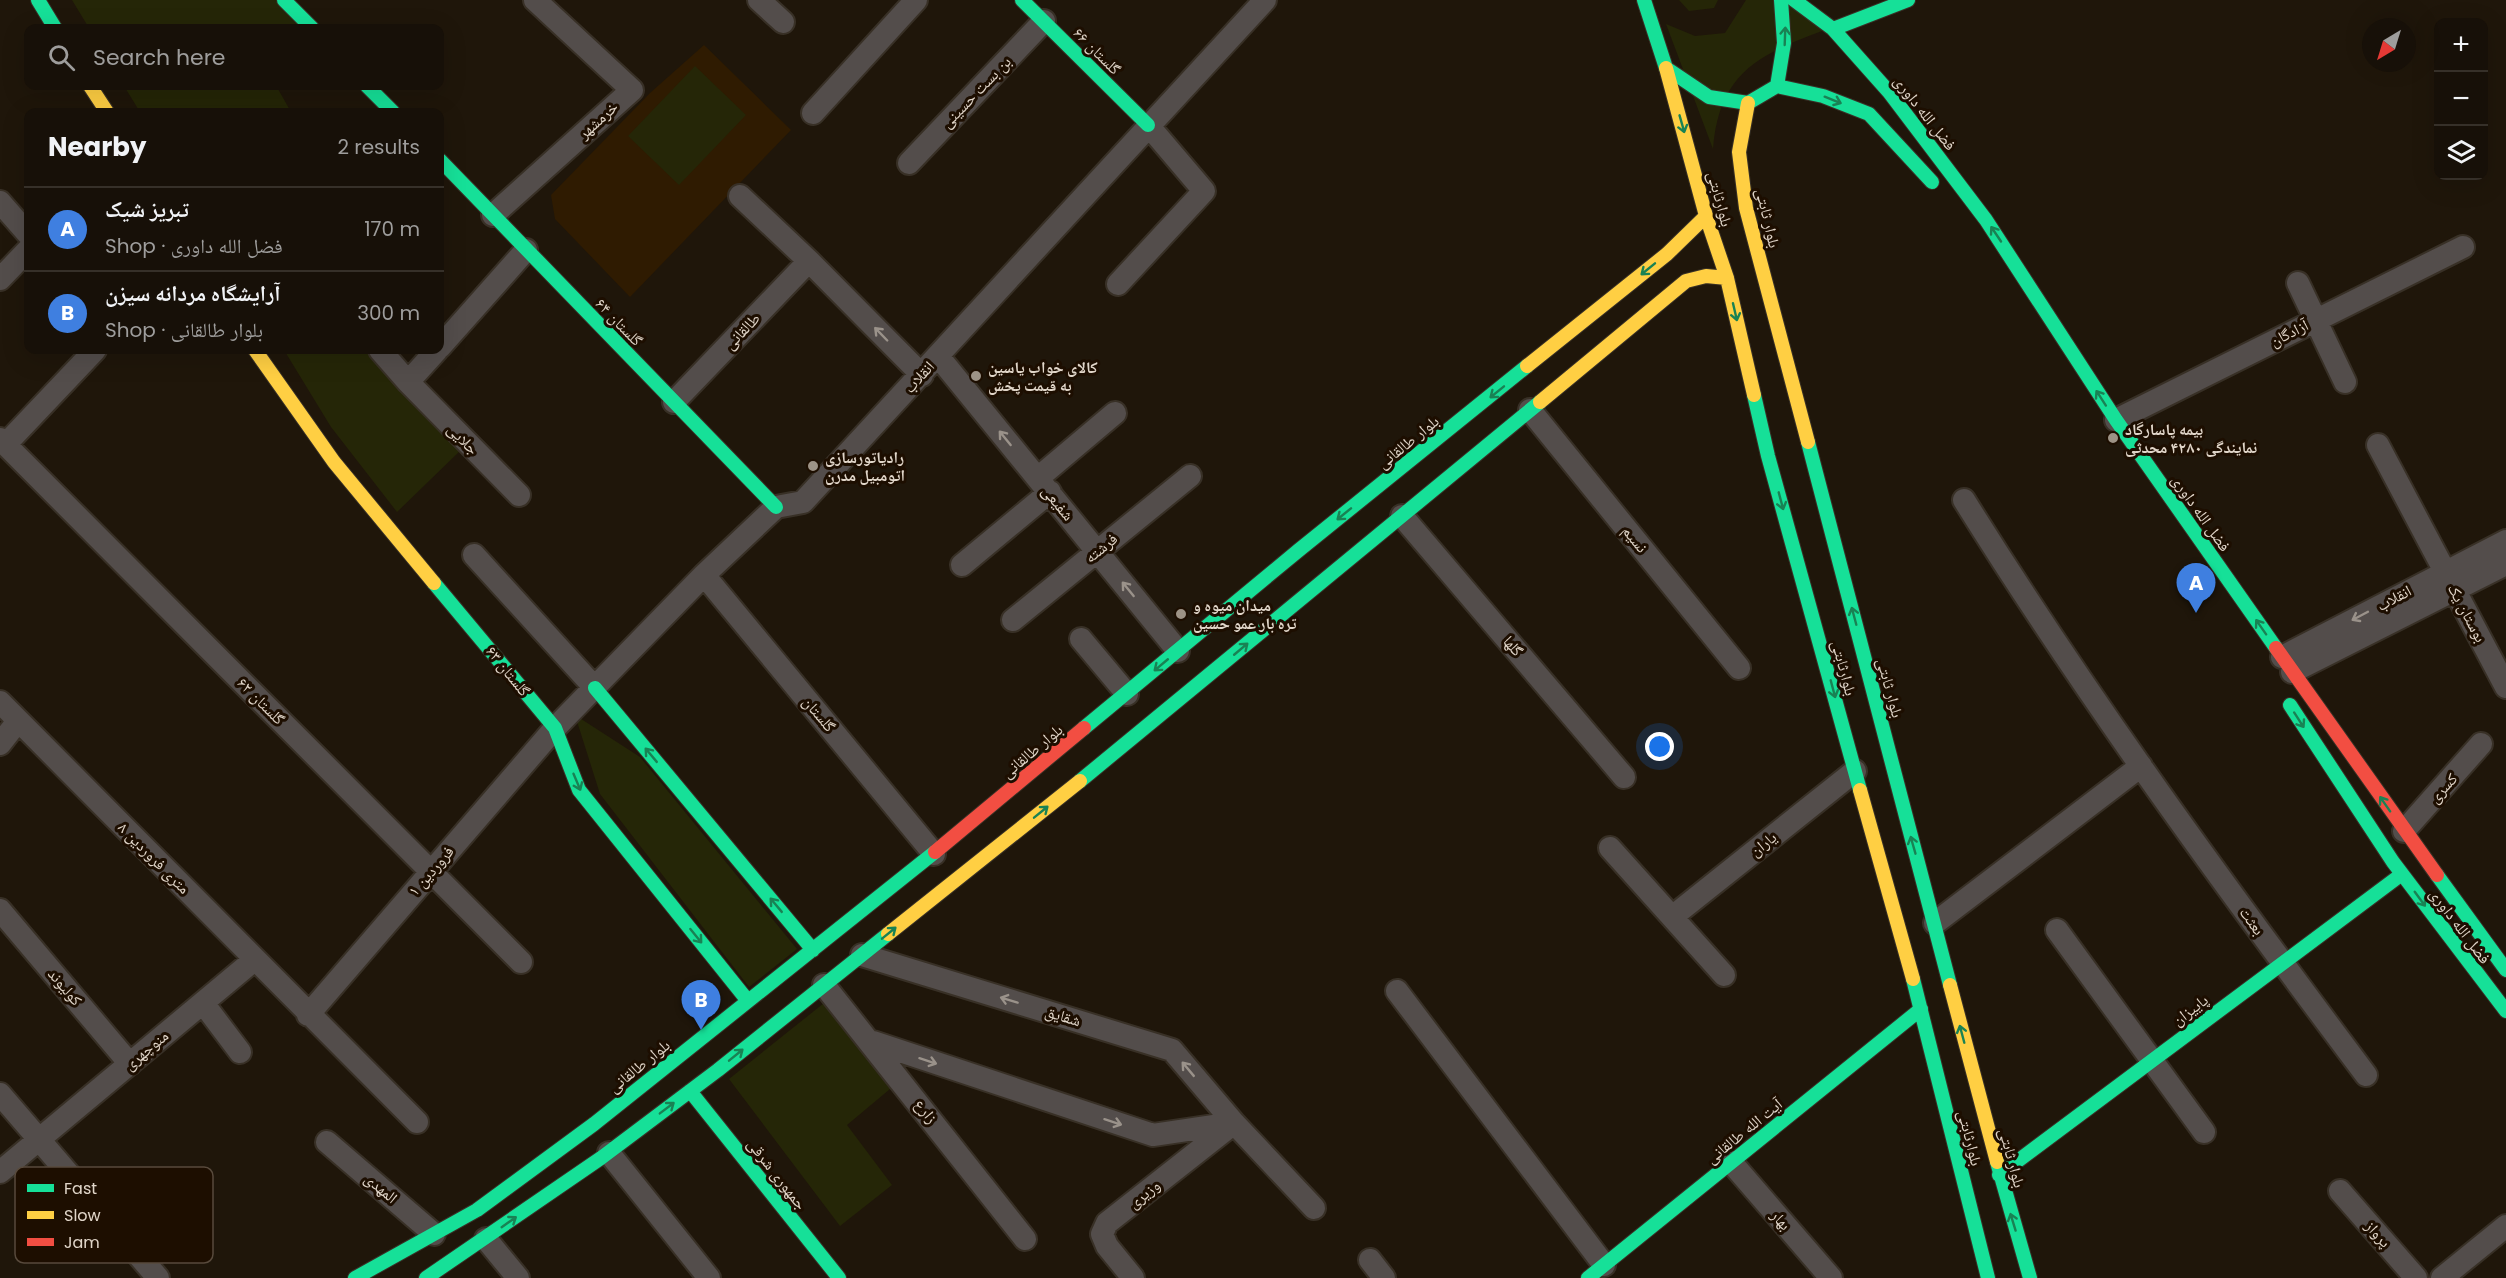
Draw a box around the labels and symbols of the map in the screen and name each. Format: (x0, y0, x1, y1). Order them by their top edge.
north arrow (2362, 18, 2416, 72)
street label: گلستان ۶۶ (1068, 22, 1126, 80)
one-way arrow (1780, 26, 1791, 46)
street label: بن بست حسینی (936, 51, 1016, 133)
street label: فضل الله داوری (1888, 71, 1962, 155)
one-way arrow (1824, 95, 1842, 106)
street label: خرمشهر (572, 96, 623, 145)
one-way arrow (1677, 114, 1689, 133)
street label: بلوارثابتی (1702, 169, 1738, 229)
street label: بلوار ثابتی (1750, 186, 1786, 250)
one-way arrow (1989, 226, 2001, 243)
one-way arrow (1640, 263, 1656, 276)
street label: گلستان ۶۴ (590, 293, 648, 351)
one-way arrow (1730, 302, 1741, 321)
street label: طالقانی (719, 307, 765, 355)
street label: آزادگان (2266, 313, 2313, 352)
one-way arrow (873, 326, 888, 341)
street label: انقلاب (898, 356, 940, 398)
place label: کالای خواب یاسین به قیمت پخش (988, 356, 1098, 397)
marker: کالای خواب یاسین به قیمت پخش (969, 369, 983, 383)
one-way arrow (1489, 386, 1505, 399)
one-way arrow (2095, 390, 2107, 407)
street label: بلوار طالقانی (1372, 410, 1444, 474)
street label: جلایی (442, 418, 484, 460)
place label: بیمه پاسارگاد نمایندگی ۴۲۸۰ محدثی (2125, 418, 2257, 459)
one-way arrow (998, 431, 1012, 446)
marker: بیمه پاسارگاد نمایندگی ۴۲۸۰ محدثی (2106, 431, 2120, 445)
place label: رادیاتورسازی اتومبیل مدرن (825, 446, 905, 487)
marker: رادیاتورسازی اتومبیل مدرن (806, 459, 820, 473)
street label: فضل الله داوری (2166, 470, 2236, 556)
street label: شفیعی (1036, 480, 1080, 526)
one-way arrow (1775, 492, 1787, 511)
one-way arrow (1337, 508, 1353, 521)
street label: نسیم (1617, 520, 1653, 558)
street label: فرشته (1079, 528, 1123, 568)
pin: A (2176, 564, 2216, 613)
street label: انقلاب (2372, 579, 2416, 617)
street label: بوستان یک (2442, 579, 2492, 647)
one-way arrow (1122, 581, 1135, 597)
place label: میدان میوه و تره بار عمو حسین (1193, 594, 1297, 635)
marker: میدان میوه و تره بار عمو حسین (1174, 607, 1188, 621)
one-way arrow (1848, 607, 1859, 626)
one-way arrow (2352, 611, 2370, 622)
one-way arrow (2255, 619, 2267, 635)
street label: گلها (1498, 631, 1529, 662)
street label: بلوارثابتی (1826, 638, 1862, 698)
street label: گلستان ۶۳ (480, 641, 536, 701)
one-way arrow (1233, 642, 1249, 655)
street label: بلوار ثابتی (1871, 656, 1909, 720)
one-way arrow (1154, 658, 1169, 672)
street label: گلستان ۶۲ (232, 672, 290, 730)
one-way arrow (1827, 679, 1839, 698)
street label: گلستان (797, 691, 841, 737)
one-way arrow (2294, 711, 2306, 728)
street label: بلوار طالقانی (996, 719, 1068, 783)
your location (1645, 732, 1674, 761)
one-way arrow (645, 747, 658, 763)
street label: کسری (2423, 768, 2463, 808)
one-way arrow (571, 773, 583, 791)
one-way arrow (2379, 796, 2391, 812)
one-way arrow (1033, 805, 1049, 818)
street label: ۸ متری فروردین (113, 817, 195, 899)
street label: یاران (1745, 826, 1781, 862)
one-way arrow (1907, 836, 1918, 855)
street label: فروردین ۱ (403, 841, 459, 901)
street label: فضل الله داوری (2424, 883, 2496, 969)
one-way arrow (2414, 891, 2426, 907)
one-way arrow (769, 898, 783, 913)
street label: بعثت (2234, 902, 2270, 940)
one-way arrow (881, 927, 897, 940)
one-way arrow (689, 928, 702, 944)
street label: کولیوند (42, 963, 88, 1011)
pin: B (682, 980, 720, 1030)
street label: پاییزان (2167, 988, 2213, 1031)
one-way arrow (1000, 994, 1019, 1005)
street label: شقایق (1042, 1000, 1084, 1032)
street label: منوچهری (119, 1024, 173, 1076)
one-way arrow (1956, 1025, 1967, 1044)
street label: بلوار طالقانی (603, 1034, 675, 1098)
one-way arrow (728, 1048, 744, 1061)
one-way arrow (918, 1056, 937, 1067)
one-way arrow (1181, 1062, 1195, 1077)
street label: آیت الله طالقانی (1701, 1092, 1788, 1169)
street label: زارع (909, 1094, 943, 1128)
one-way arrow (659, 1102, 675, 1115)
street label: بلوارثابتی (1952, 1108, 1988, 1168)
one-way arrow (1103, 1117, 1122, 1128)
street label: بلوار ثابتی (1993, 1126, 2031, 1190)
street label: جمهوری شرقی (742, 1133, 812, 1215)
legend (15, 1167, 213, 1263)
street label: المهدی (359, 1167, 403, 1209)
street label: وزیری (1123, 1174, 1165, 1214)
text: Fast (64, 1177, 97, 1200)
text: Slow (64, 1204, 101, 1227)
street label: بهار (1765, 1204, 1796, 1235)
one-way arrow (2007, 1213, 2018, 1232)
street label: پرواز (2359, 1215, 2397, 1253)
one-way arrow (501, 1216, 517, 1228)
text: Jam (64, 1231, 100, 1254)

